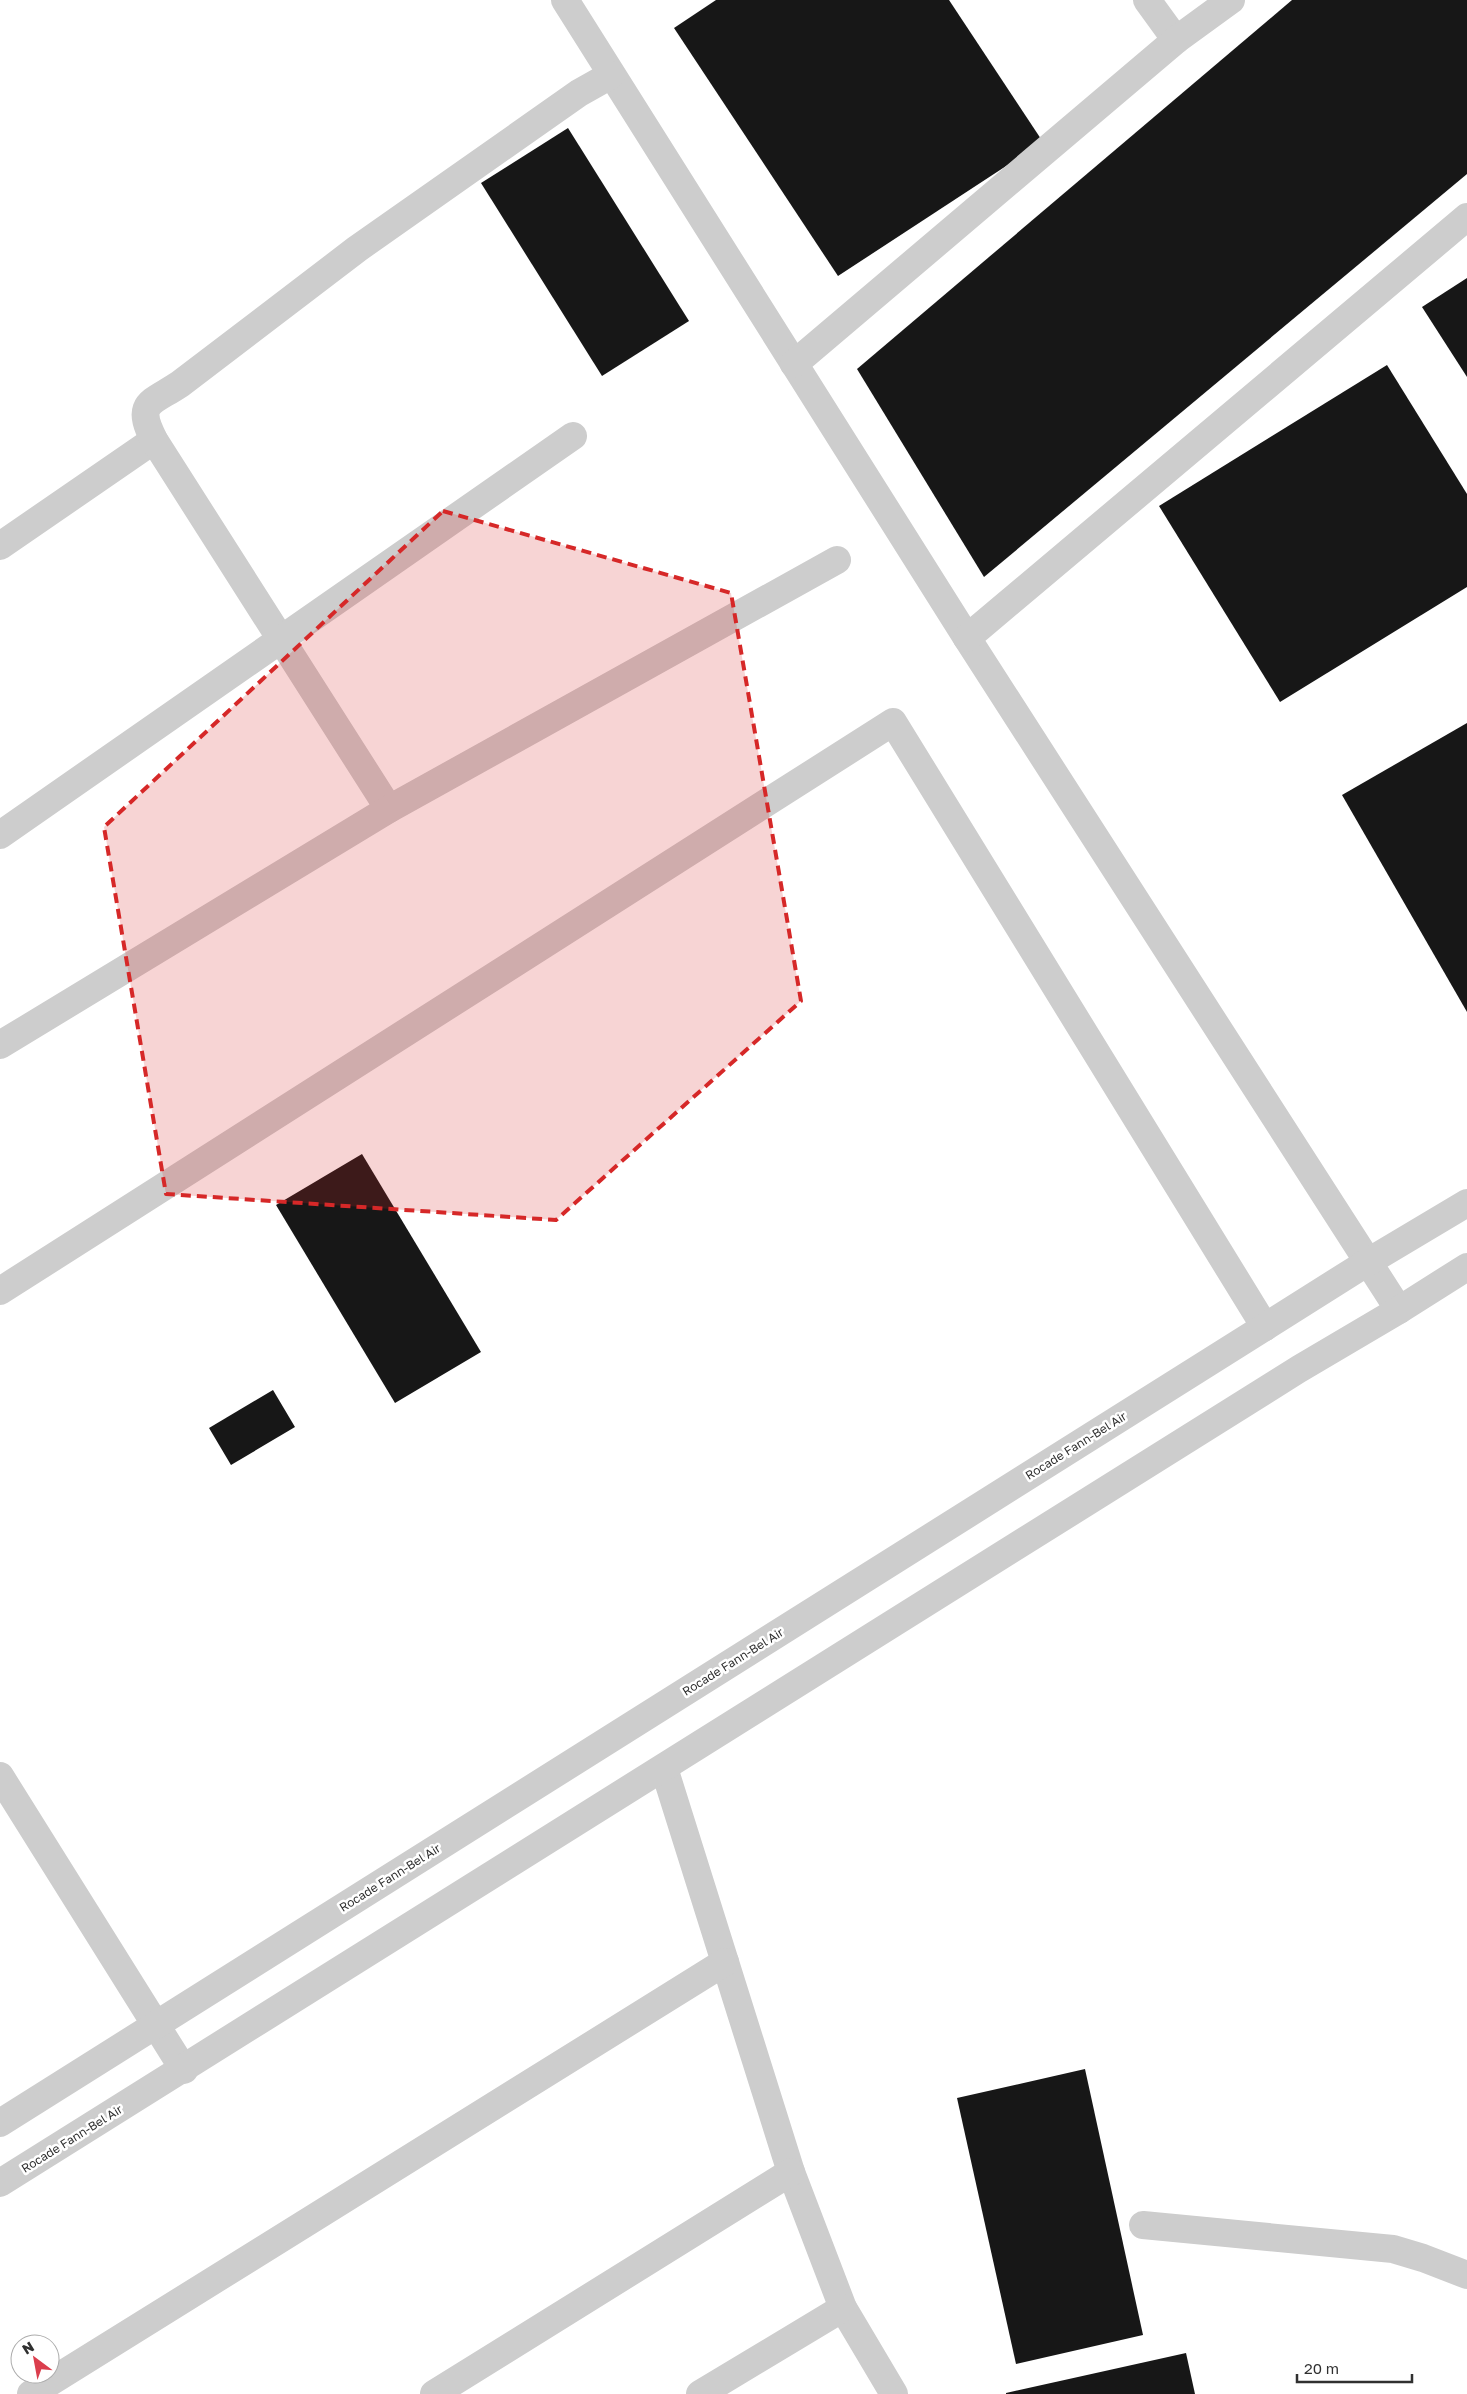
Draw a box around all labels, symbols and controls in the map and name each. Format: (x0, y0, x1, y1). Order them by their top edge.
street label: Rocade Fann-Bel Air (1022, 1408, 1129, 1483)
street label: Rocade Fann-Bel Air (679, 1624, 786, 1699)
street label: Rocade Fann-Bel Air (336, 1840, 443, 1915)
street label: Rocade Fann-Bel Air (18, 2101, 125, 2176)
north arrow (10, 2334, 60, 2384)
text: N (19, 2338, 37, 2358)
scale bar (1297, 2352, 1412, 2384)
text: 20 m (1304, 2359, 1339, 2377)

